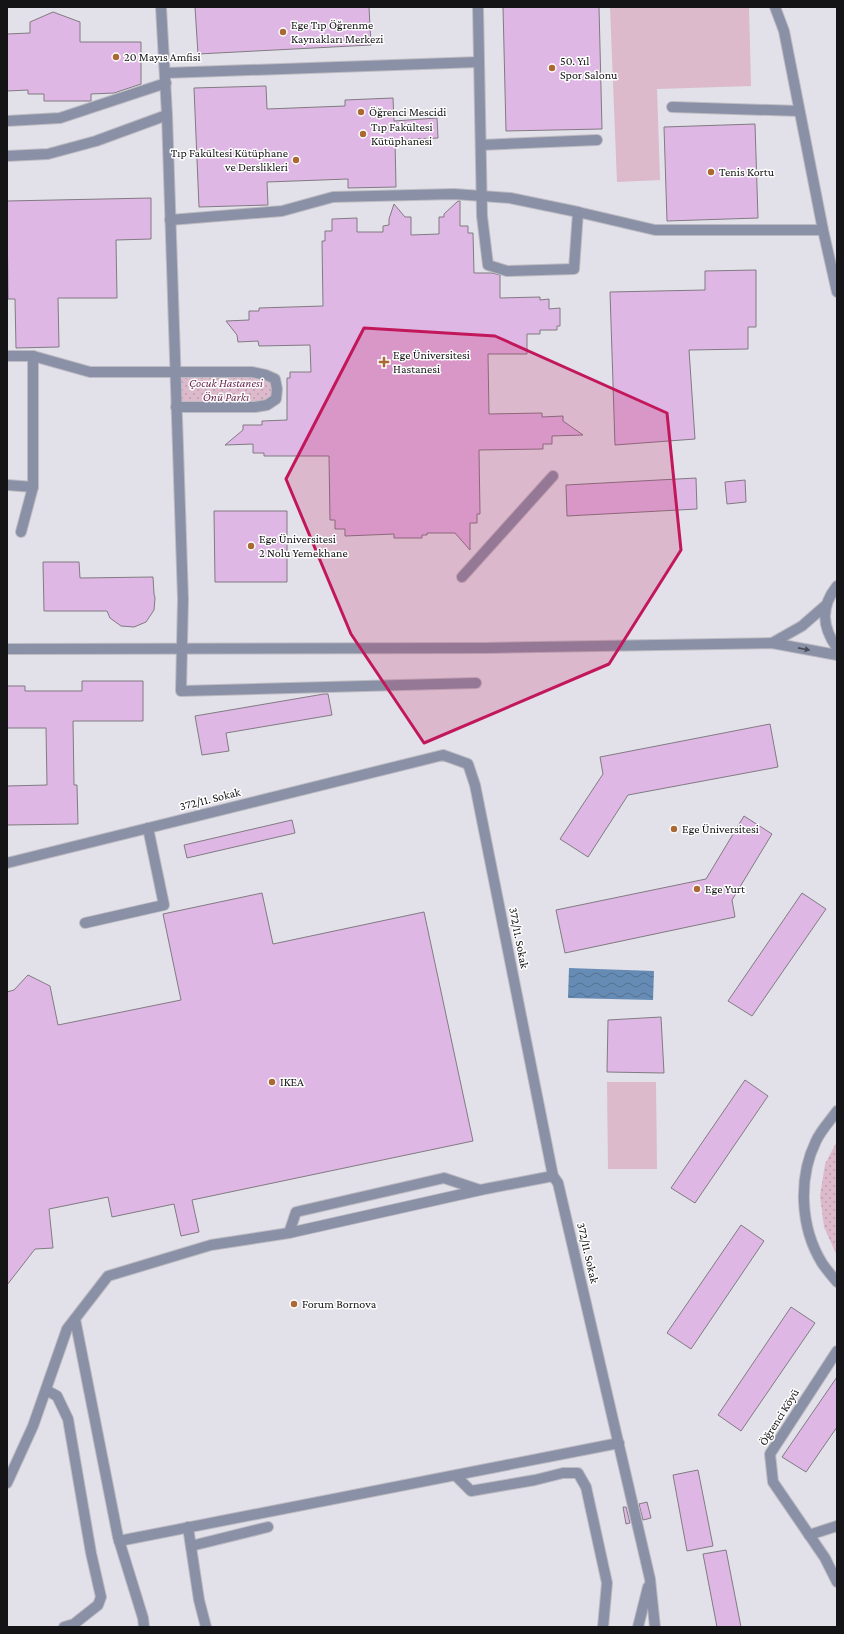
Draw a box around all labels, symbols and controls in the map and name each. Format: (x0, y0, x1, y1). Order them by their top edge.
place label: Ege Tıp Öğrenme Kaynakları Merkezi (291, 18, 383, 46)
marker: Ege Tıp Öğrenme Kaynakları Merkezi (278, 27, 288, 37)
place label: 20 Mayıs Amfisi (124, 50, 201, 64)
marker: 20 Mayıs Amfisi (111, 52, 121, 62)
place label: 50. Yıl Spor Salonu (560, 54, 618, 82)
marker: 50. Yıl Spor Salonu (547, 63, 557, 73)
place label: Öğrenci Mescidi (369, 105, 446, 119)
marker: Öğrenci Mescidi (356, 107, 366, 117)
place label: Tıp Fakültesi Kütüphanesi (371, 120, 433, 148)
marker: Tıp Fakültesi Kütüphanesi (358, 129, 368, 139)
place label: Tıp Fakültesi Kütüphane ve Derslikleri (171, 146, 288, 174)
marker: Tıp Fakültesi Kütüphane ve Derslikleri (291, 155, 301, 165)
place label: Tenis Kortu (719, 165, 775, 179)
marker: Tenis Kortu (706, 167, 716, 177)
place label: Ege Üniversitesi Hastanesi (393, 348, 470, 376)
marker: Ege Üniversitesi Hastanesi (378, 356, 390, 368)
park label: Çocuk Hastanesi Önü Parkı (189, 376, 264, 404)
place label: Ege Üniversitesi 2 Nolu Yemekhane (259, 532, 348, 560)
marker: Ege Üniversitesi 2 Nolu Yemekhane (246, 541, 256, 551)
one-way arrow (798, 647, 810, 653)
street label: 372/11. Sokak (178, 785, 242, 813)
place label: Ege Üniversitesi (682, 822, 759, 836)
marker: Ege Üniversitesi (669, 824, 679, 834)
place label: Ege Yurt (705, 882, 746, 896)
marker: Ege Yurt (692, 884, 702, 894)
street label: 372/11. Sokak (506, 906, 532, 970)
place label: IKEA (280, 1075, 304, 1089)
marker: IKEA (267, 1077, 277, 1087)
street label: 372/11. Sokak (574, 1221, 602, 1285)
place label: Forum Bornova (302, 1297, 377, 1311)
marker: Forum Bornova (289, 1299, 299, 1309)
street label: Öğrenci Köyü (756, 1385, 802, 1448)

